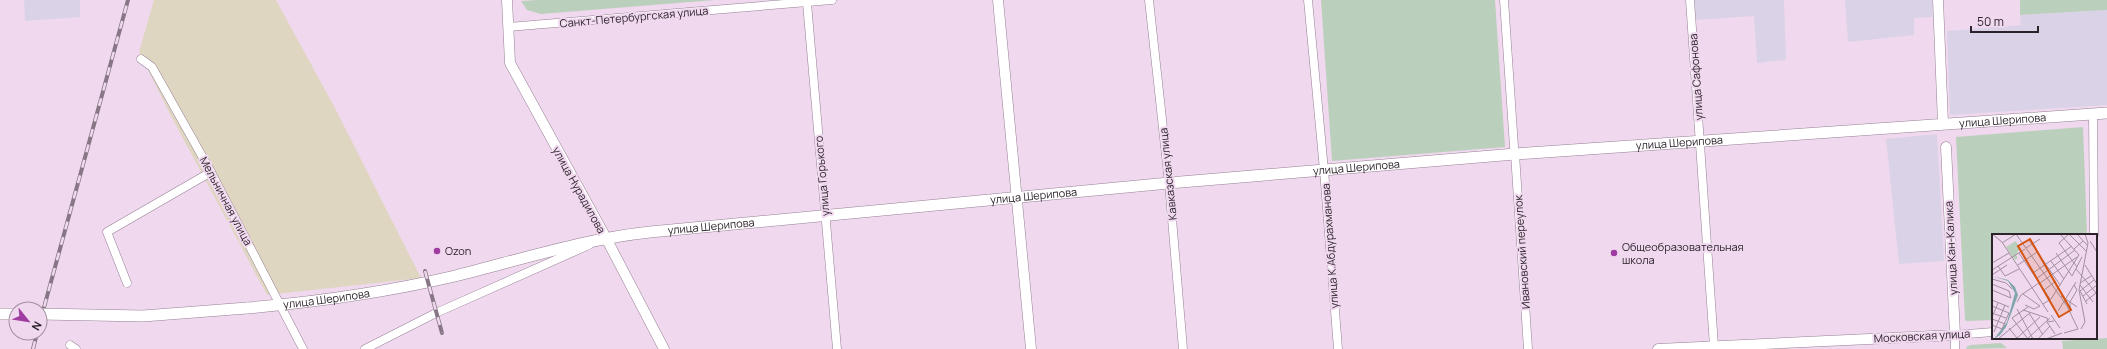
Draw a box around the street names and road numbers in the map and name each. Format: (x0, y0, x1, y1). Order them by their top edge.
street label: Санкт-Петербургская улица (559, 3, 709, 30)
street label: улица Сафонова (1685, 33, 1706, 121)
street label: улица Шерипова (1958, 109, 2047, 130)
street label: Кавказская улица (1155, 127, 1180, 221)
street label: улица Шерипова (1635, 132, 1723, 153)
street label: улица Горького (810, 135, 832, 217)
street label: улица Нурадилова (549, 144, 609, 236)
street label: Мельничная улица (197, 154, 256, 248)
street label: улица Шерипова (1312, 156, 1400, 178)
street label: улица К.Абдурахманова (1318, 183, 1341, 309)
street label: улица Шерипова (989, 184, 1078, 207)
street label: Ивановский переулок (1510, 194, 1533, 309)
street label: улица Кан-Калика (1941, 201, 1960, 295)
street label: улица Шерипова (667, 214, 755, 237)
street label: улица Шерипова (282, 285, 371, 311)
street label: Московская улица (1873, 325, 1971, 346)

